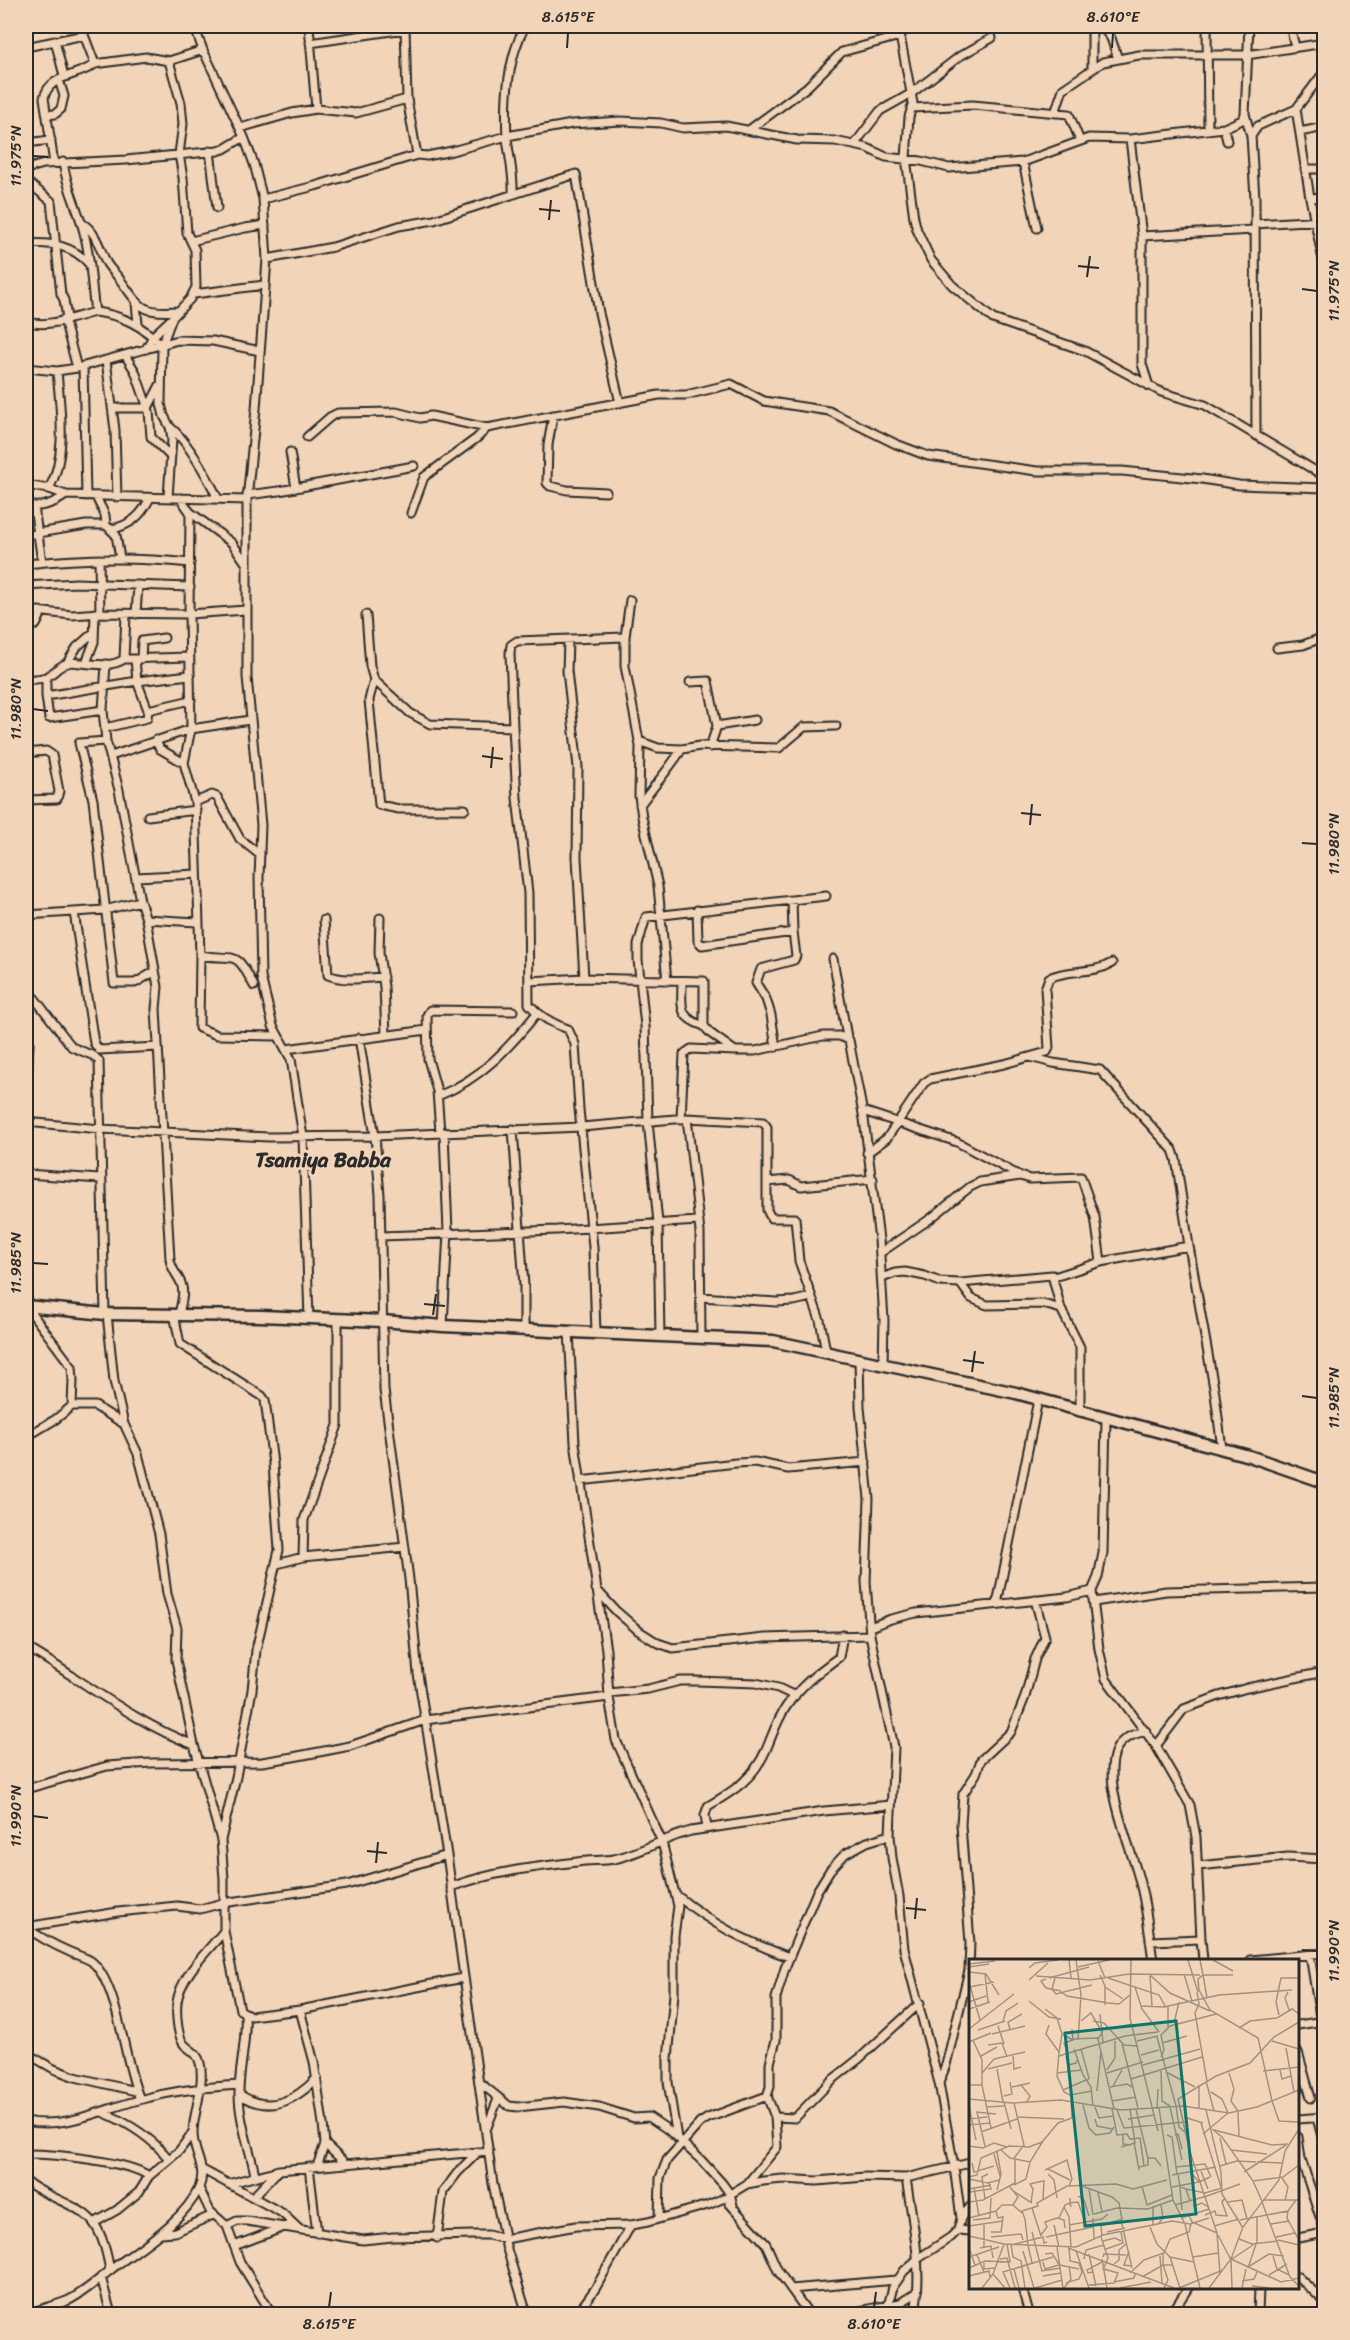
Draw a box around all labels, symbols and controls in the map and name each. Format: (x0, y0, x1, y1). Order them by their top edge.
text: 8.615°E (542, 4, 596, 30)
text: 8.610°E (1087, 4, 1141, 30)
text: 11.975°N (3, 125, 29, 187)
text: 11.975°N (1321, 260, 1347, 322)
text: 11.980°N (3, 677, 29, 740)
text: 11.980°N (1321, 812, 1347, 875)
district label: Tsamiya Babba (255, 1141, 392, 1179)
text: 11.985°N (3, 1232, 29, 1294)
text: 11.985°N (1321, 1367, 1347, 1429)
text: 11.990°N (3, 1784, 29, 1847)
text: 11.990°N (1321, 1919, 1347, 1982)
inset map (969, 1959, 1299, 2289)
text: 8.615°E (303, 2311, 357, 2337)
text: 8.610°E (848, 2311, 902, 2337)

